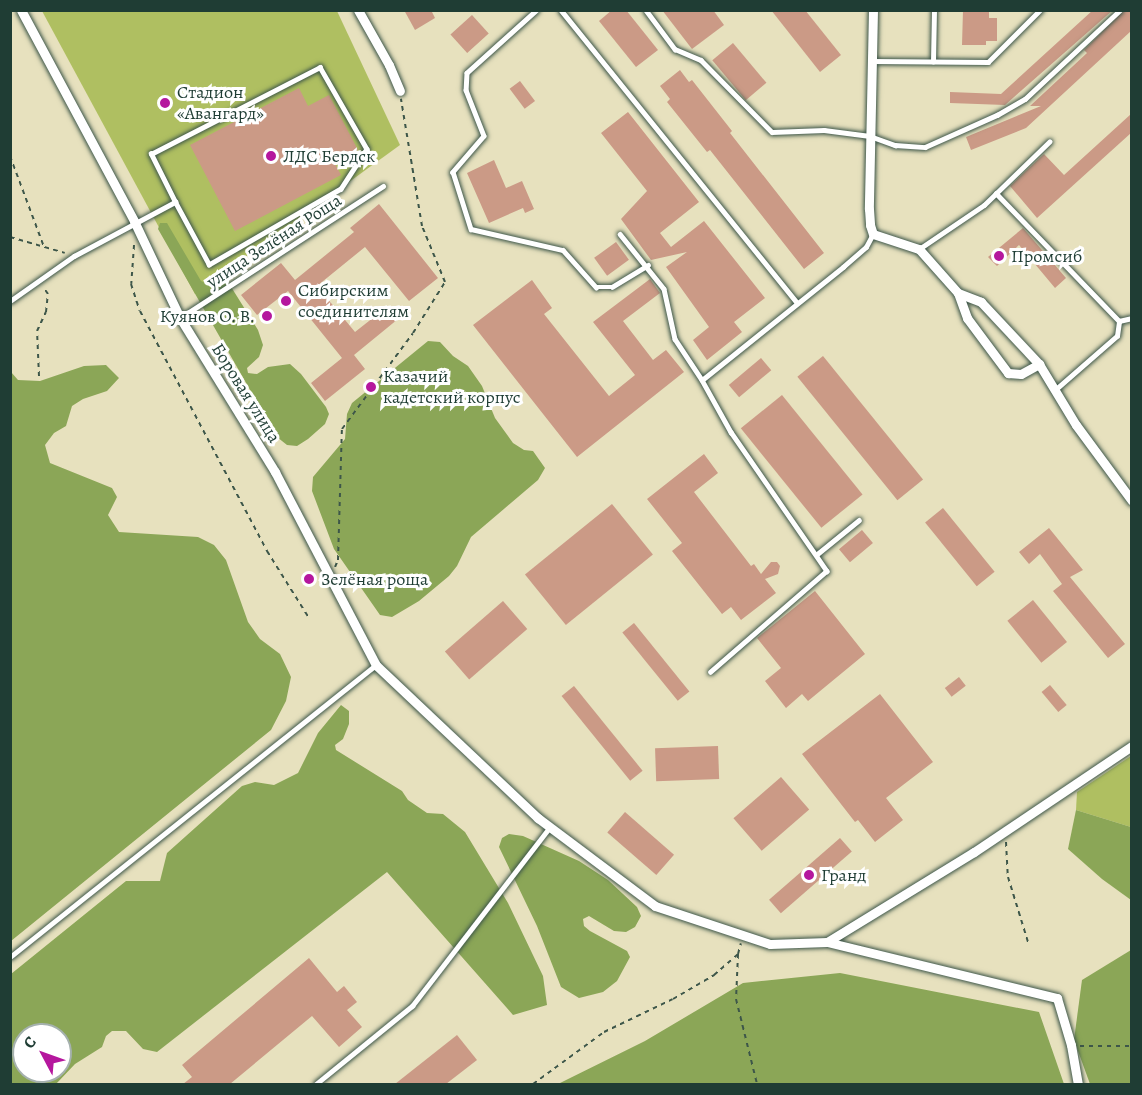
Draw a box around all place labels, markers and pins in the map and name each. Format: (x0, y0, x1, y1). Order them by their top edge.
place label: Стадион «Авангард» (177, 82, 264, 124)
marker: Стадион «Авангард» (158, 96, 172, 110)
place label: ЛДС Бердск (283, 145, 375, 167)
marker: ЛДС Бердск (264, 149, 278, 163)
place label: Промсиб (1011, 245, 1082, 267)
marker: Промсиб (992, 249, 1006, 263)
place label: Сибирским соединителям (298, 280, 409, 322)
marker: Сибирским соединителям (279, 294, 293, 308)
place label: Куянов О. В. (159, 305, 255, 327)
marker: Куянов О. В. (260, 309, 274, 323)
place label: Казачий кадетский корпус (383, 366, 521, 409)
marker: Казачий кадетский корпус (364, 380, 378, 394)
place label: Зелёная роща (321, 568, 428, 590)
marker: Зелёная роща (302, 572, 316, 586)
place label: Гранд (821, 864, 866, 886)
marker: Гранд (802, 868, 816, 882)

